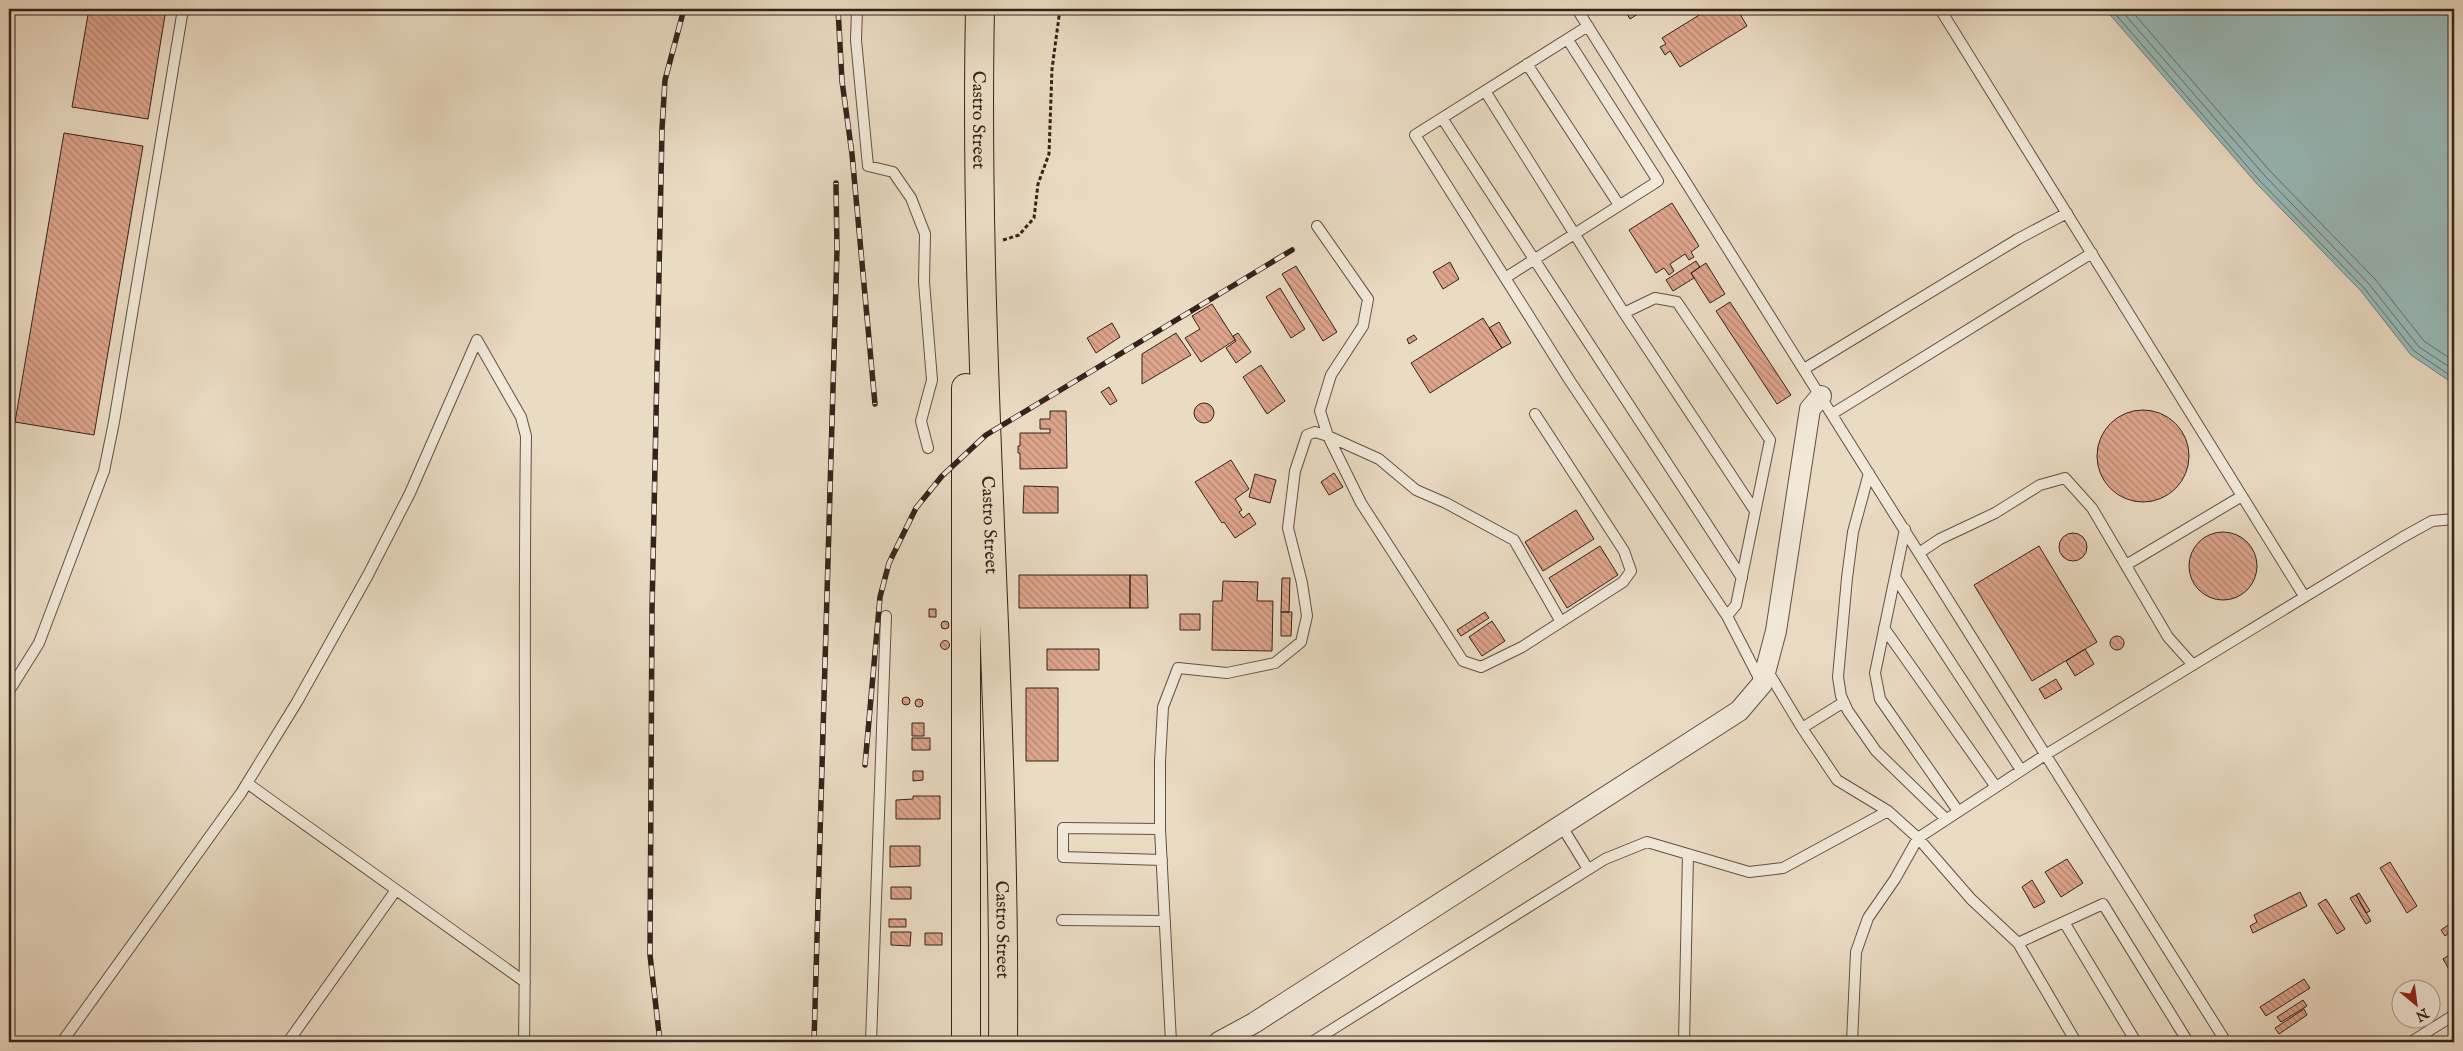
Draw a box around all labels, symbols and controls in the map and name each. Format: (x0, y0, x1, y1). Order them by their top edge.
street label: Castro Street (966, 71, 989, 169)
street label: Castro Street (975, 475, 1002, 574)
street label: Castro Street (989, 880, 1013, 979)
north arrow (2390, 978, 2440, 1028)
text: N (2412, 1003, 2432, 1025)

